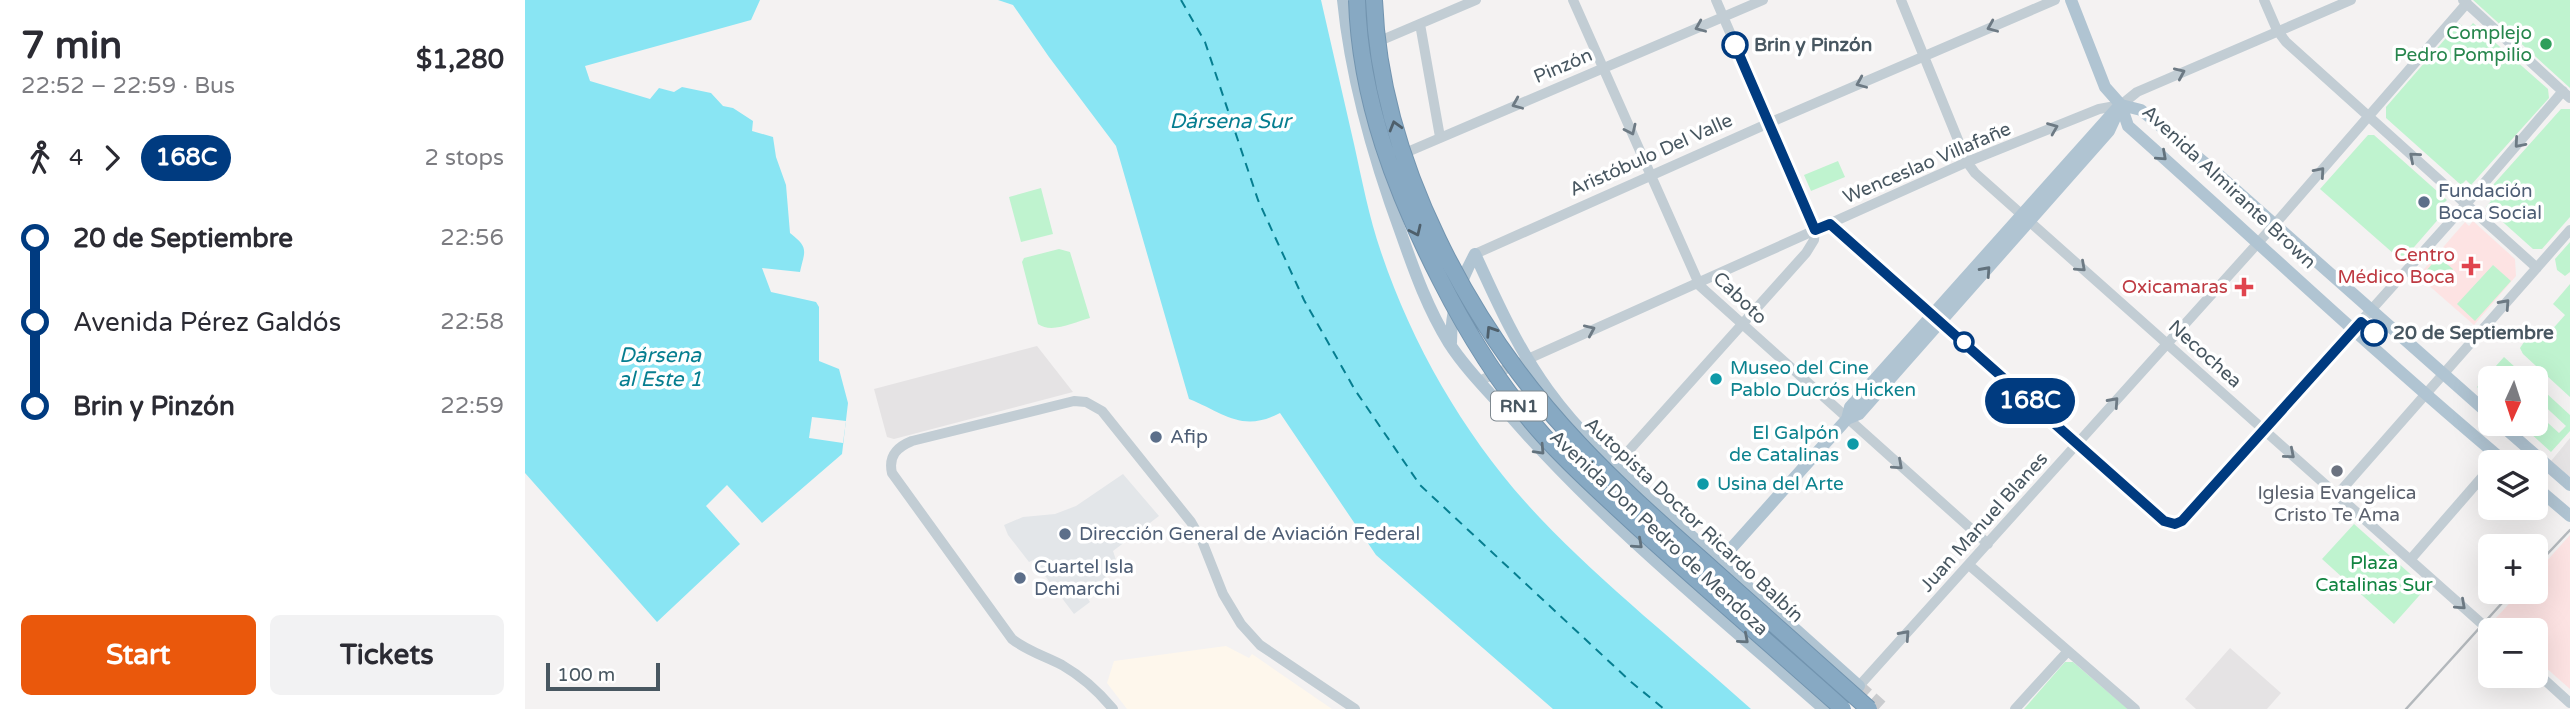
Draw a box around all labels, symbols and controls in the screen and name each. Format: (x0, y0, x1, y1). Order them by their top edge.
one-way arrow (1694, 18, 1706, 32)
one-way arrow (1987, 19, 1999, 33)
place label: Complejo Pedro Pompilio (2394, 22, 2532, 66)
text: 7 min (21, 23, 122, 69)
marker: Brin y Pinzón (1722, 32, 1748, 58)
place label: Brin y Pinzón (1754, 34, 1872, 57)
marker: Complejo Pedro Pompilio (2538, 36, 2554, 52)
text: $1,280 (416, 44, 504, 75)
street label: Pinzón (1530, 44, 1596, 88)
one-way arrow (2173, 67, 2186, 81)
text: 22:52 – 22:59 · Bus (21, 72, 235, 100)
one-way arrow (1856, 75, 1869, 89)
one-way arrow (1512, 96, 1524, 110)
street label: Avenida Almirante Brown (2138, 101, 2320, 273)
water label: Dársena Sur (1169, 109, 1293, 134)
street label: Aristóbulo Del Valle (1566, 109, 1736, 201)
street label: Wenceslao Villafañe (1840, 118, 2014, 208)
one-way arrow (1388, 121, 1403, 133)
one-way arrow (2047, 122, 2059, 136)
one-way arrow (1623, 123, 1637, 135)
one-way arrow (2515, 135, 2527, 148)
icon: walk (21, 139, 59, 177)
icon: forward (93, 139, 131, 177)
text: 168C (155, 143, 217, 172)
text: 4 (69, 144, 83, 172)
text: 2 stops (424, 144, 504, 172)
one-way arrow (2154, 148, 2167, 161)
one-way arrow (2409, 153, 2422, 165)
one-way arrow (2312, 167, 2324, 180)
place label: Fundación Boca Social (2438, 180, 2542, 224)
marker: Fundación Boca Social (2416, 194, 2432, 210)
text: 20 de Septiembre (73, 223, 293, 254)
one-way arrow (1408, 223, 1422, 236)
text: 22:56 (440, 224, 504, 252)
place label: Centro Médico Boca (2337, 244, 2455, 288)
marker: Centro Médico Boca (2461, 256, 2481, 276)
one-way arrow (2073, 258, 2086, 271)
one-way arrow (1978, 266, 1990, 279)
street label: Caboto (1709, 267, 1771, 329)
place label: Oxicamaras (2122, 276, 2228, 298)
marker: Oxicamaras (2234, 277, 2254, 297)
one-way arrow (2497, 299, 2509, 312)
text: Avenida Pérez Galdós (73, 307, 341, 338)
text: 22:58 (440, 308, 504, 336)
street label: Necochea (2164, 316, 2246, 392)
marker: 20 de Septiembre (2361, 320, 2387, 346)
place label: 20 de Septiembre (2393, 322, 2554, 345)
one-way arrow (1583, 324, 1595, 338)
one-way arrow (1487, 326, 1500, 339)
unlabelled marker (1954, 332, 1974, 352)
water label: Dársena al Este 1 (618, 343, 702, 392)
place label: Museo del Cine Pablo Ducrós Hicken (1730, 357, 1916, 401)
north arrow (2478, 366, 2548, 436)
map controls (2478, 366, 2548, 688)
marker: Museo del Cine Pablo Ducrós Hicken (1708, 371, 1724, 387)
line badge: 168C (1981, 378, 2079, 424)
text: 168C (1999, 386, 2061, 415)
text: Brin y Pinzón (73, 391, 235, 422)
text: 22:59 (440, 392, 504, 420)
road number: RN1 (1491, 392, 1547, 420)
one-way arrow (2106, 397, 2119, 410)
street label: Autopista Doctor Ricardo Balbín (1580, 413, 1808, 627)
place label: El Galpón de Catalinas (1729, 422, 1839, 466)
place label: Afip (1170, 426, 1208, 448)
street label: Avenida Don Pedro de Mendoza (1545, 426, 1773, 640)
marker: Afip (1148, 429, 1164, 445)
marker: El Galpón de Catalinas (1845, 436, 1861, 452)
one-way arrow (1532, 442, 1545, 455)
one-way arrow (2282, 446, 2295, 458)
street label: Juan Manuel Blanes (1916, 448, 2052, 596)
button: layers (2478, 450, 2548, 520)
one-way arrow (1890, 456, 1903, 469)
marker: Iglesia Evangelica Cristo Te Ama (2329, 463, 2345, 479)
place label: Usina del Arte (1717, 473, 1844, 495)
marker: Usina del Arte (1695, 476, 1711, 492)
place label: Iglesia Evangelica Cristo Te Ama (2257, 482, 2417, 526)
place label: Dirección General de Aviación Federal (1079, 523, 1420, 545)
marker: Dirección General de Aviación Federal (1057, 526, 1073, 542)
button: + (2478, 534, 2548, 604)
one-way arrow (1630, 536, 1643, 548)
park label: Plaza Catalinas Sur (2315, 552, 2434, 596)
place label: Cuartel Isla Demarchi (1034, 556, 1134, 600)
marker: Cuartel Isla Demarchi (1012, 570, 1028, 586)
one-way arrow (2453, 597, 2466, 609)
button: Start (21, 615, 256, 695)
button: Tickets (270, 615, 504, 695)
button: − (2478, 618, 2548, 688)
one-way arrow (1897, 630, 1910, 643)
one-way arrow (1736, 631, 1749, 643)
scale bar (546, 660, 660, 692)
text: 100 m (557, 664, 615, 686)

